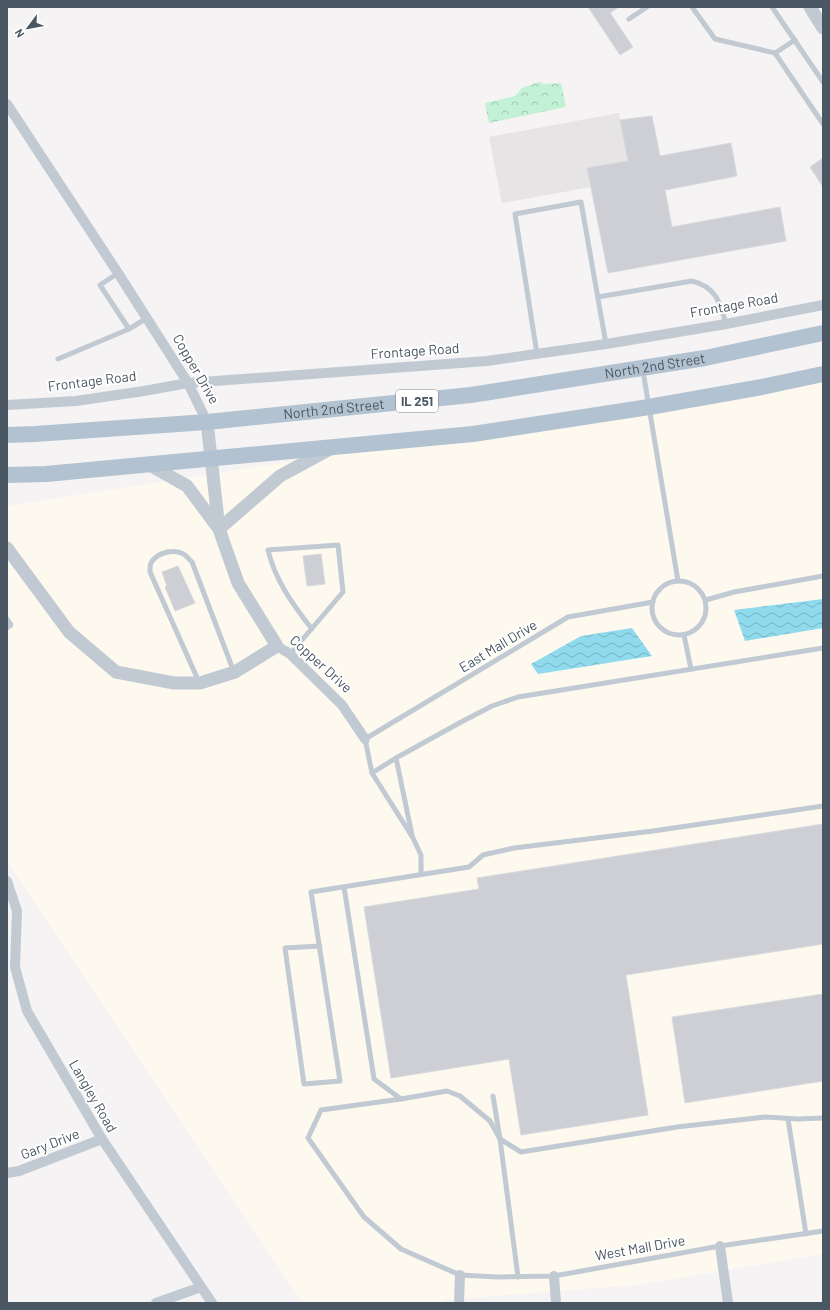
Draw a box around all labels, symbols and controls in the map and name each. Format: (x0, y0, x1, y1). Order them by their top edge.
north arrow (8, 8, 48, 48)
text: N (12, 27, 27, 40)
street label: Frontage Road (689, 288, 779, 321)
street label: Copper Drive (170, 331, 223, 407)
street label: Frontage Road (370, 339, 460, 362)
street label: North 2nd Street (603, 349, 706, 382)
street label: Frontage Road (47, 367, 137, 394)
road number: IL 251 (396, 390, 438, 412)
street label: North 2nd Street (282, 395, 385, 422)
street label: East Mall Drive (456, 616, 540, 675)
street label: Copper Drive (287, 631, 356, 696)
street label: Langley Road (66, 1056, 121, 1135)
street label: Gary Drive (18, 1125, 82, 1163)
street label: West Mall Drive (594, 1231, 686, 1264)

